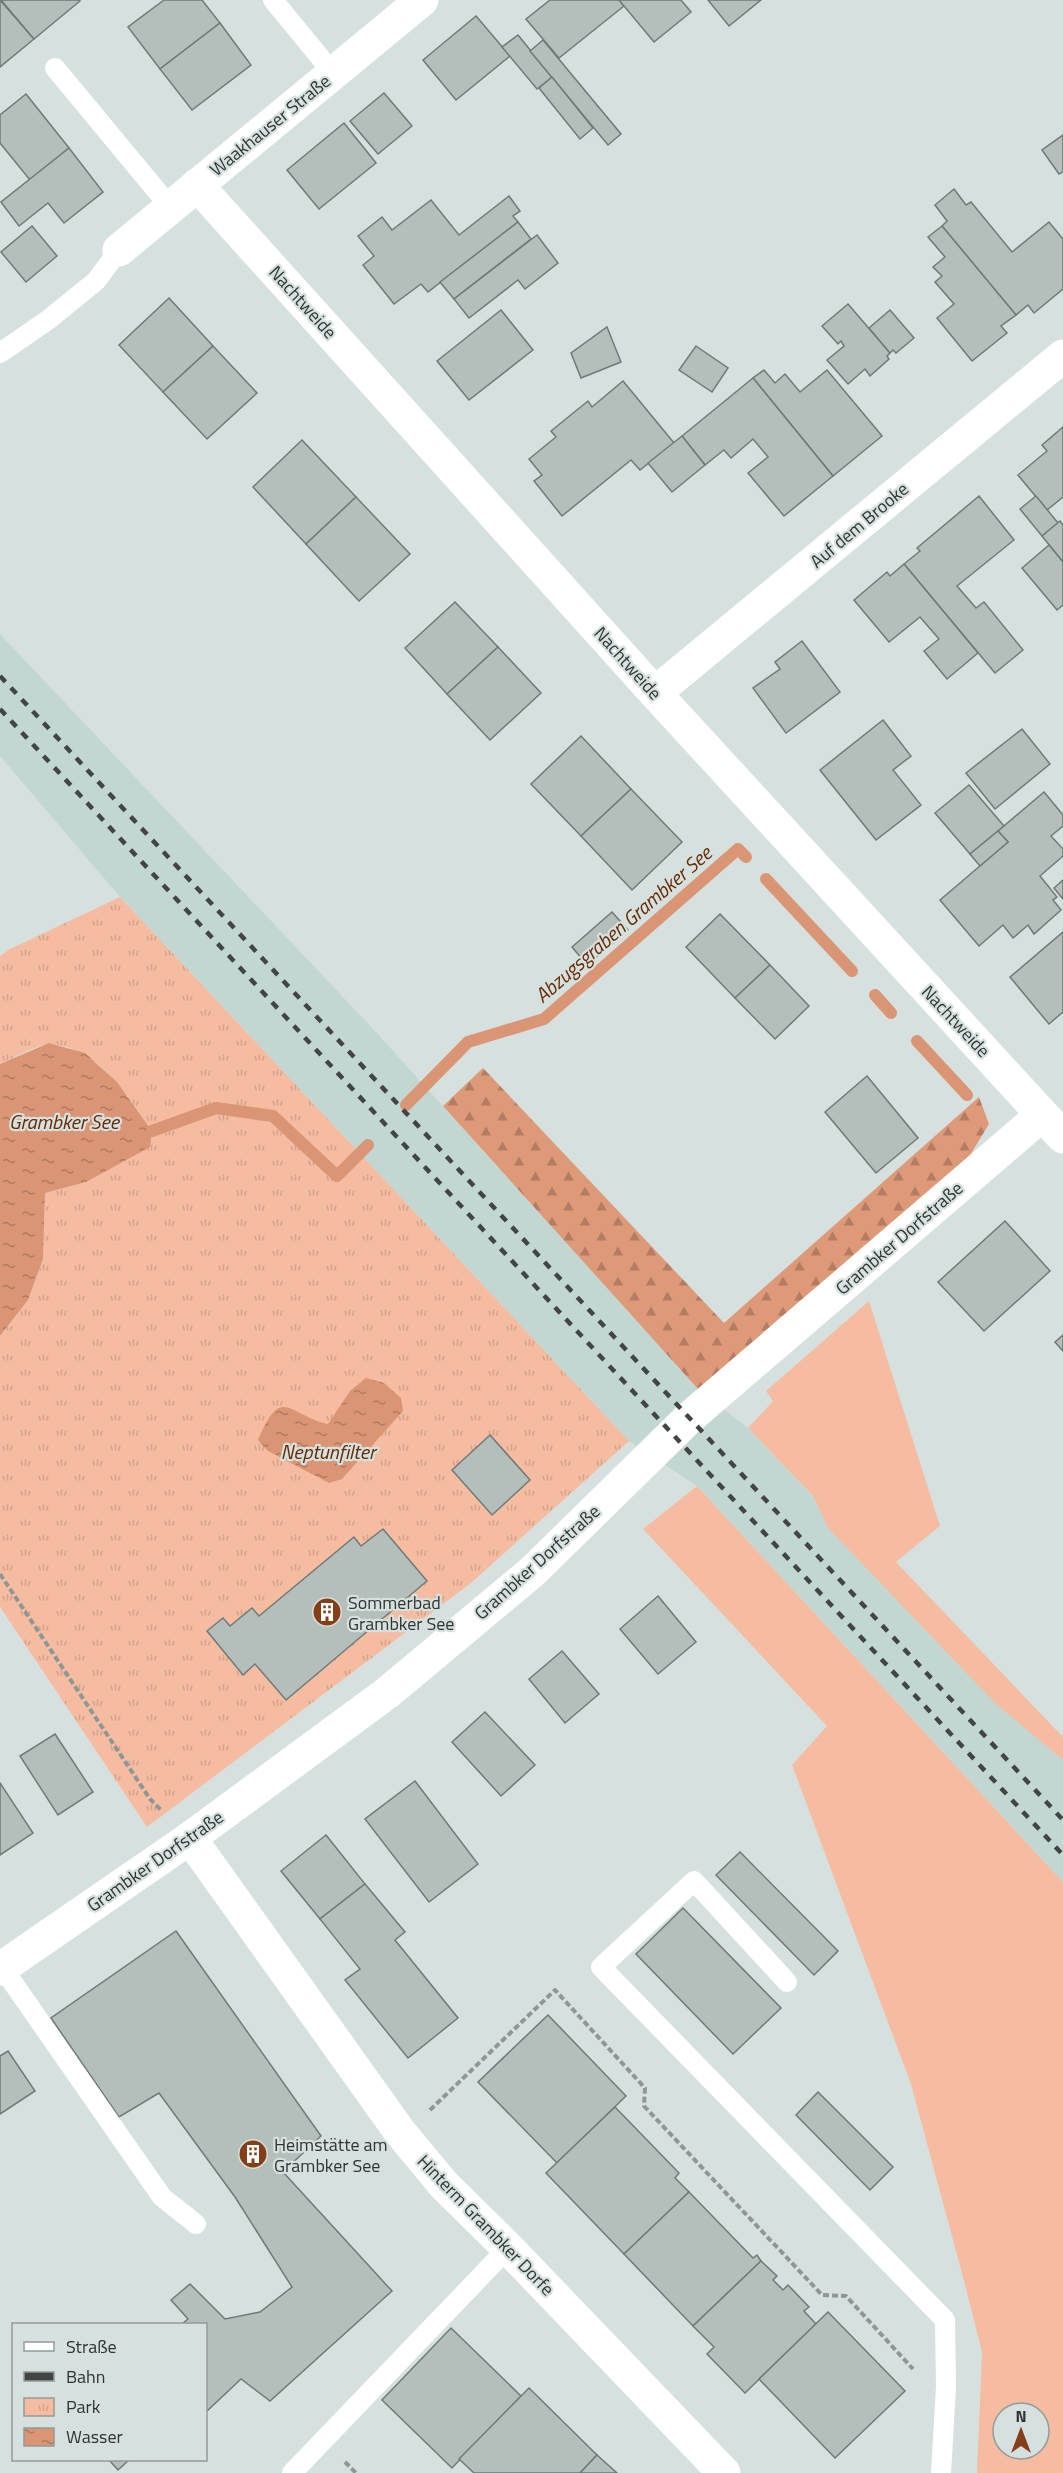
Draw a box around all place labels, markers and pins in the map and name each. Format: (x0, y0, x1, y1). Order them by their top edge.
place label: Sommerbad Grambker See (348, 1589, 454, 1637)
building icon: Sommerbad Grambker See (311, 1596, 343, 1628)
place label: Heimstätte am Grambker See (274, 2131, 388, 2179)
building icon: Heimstätte am Grambker See (237, 2138, 269, 2170)

